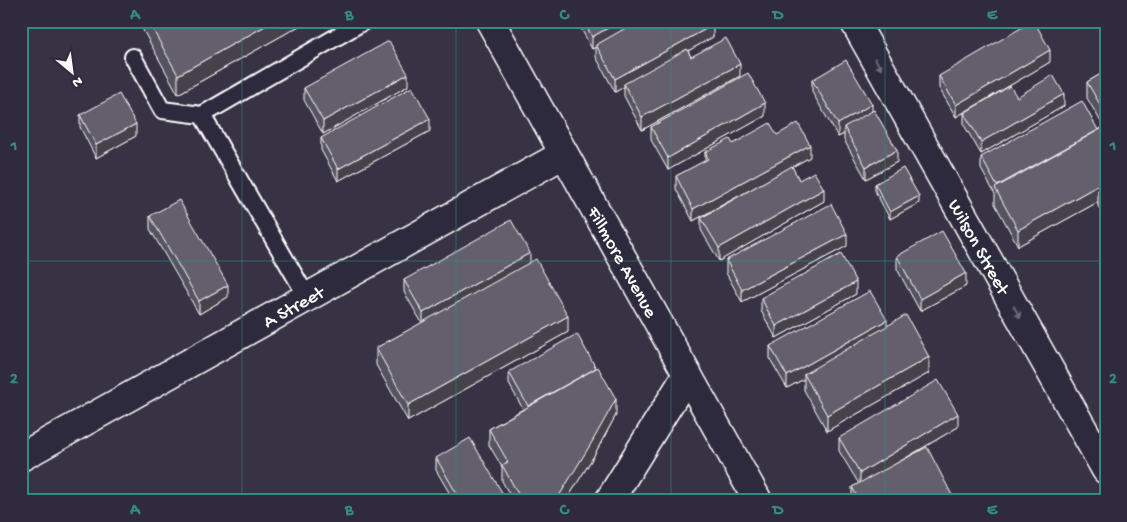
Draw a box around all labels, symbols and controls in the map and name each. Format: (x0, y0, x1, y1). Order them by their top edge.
text: A (129, 7, 141, 26)
text: B (344, 7, 354, 26)
text: C (559, 7, 570, 26)
text: D (771, 7, 784, 26)
text: E (987, 7, 998, 26)
north arrow (48, 48, 98, 98)
one-way arrow (874, 56, 882, 71)
text: N (69, 72, 85, 91)
text: 1 (10, 138, 17, 157)
text: 1 (1109, 138, 1116, 157)
street label: Wilson Street (941, 196, 1014, 301)
street label: Fillmore Avenue (580, 202, 661, 323)
street label: A Street (260, 281, 331, 335)
one-way arrow (1013, 306, 1022, 319)
text: 2 (10, 371, 18, 390)
text: 2 (1109, 371, 1117, 390)
text: A (129, 502, 141, 521)
text: B (344, 502, 354, 521)
text: C (559, 502, 570, 521)
text: D (771, 502, 784, 521)
text: E (987, 502, 998, 521)

